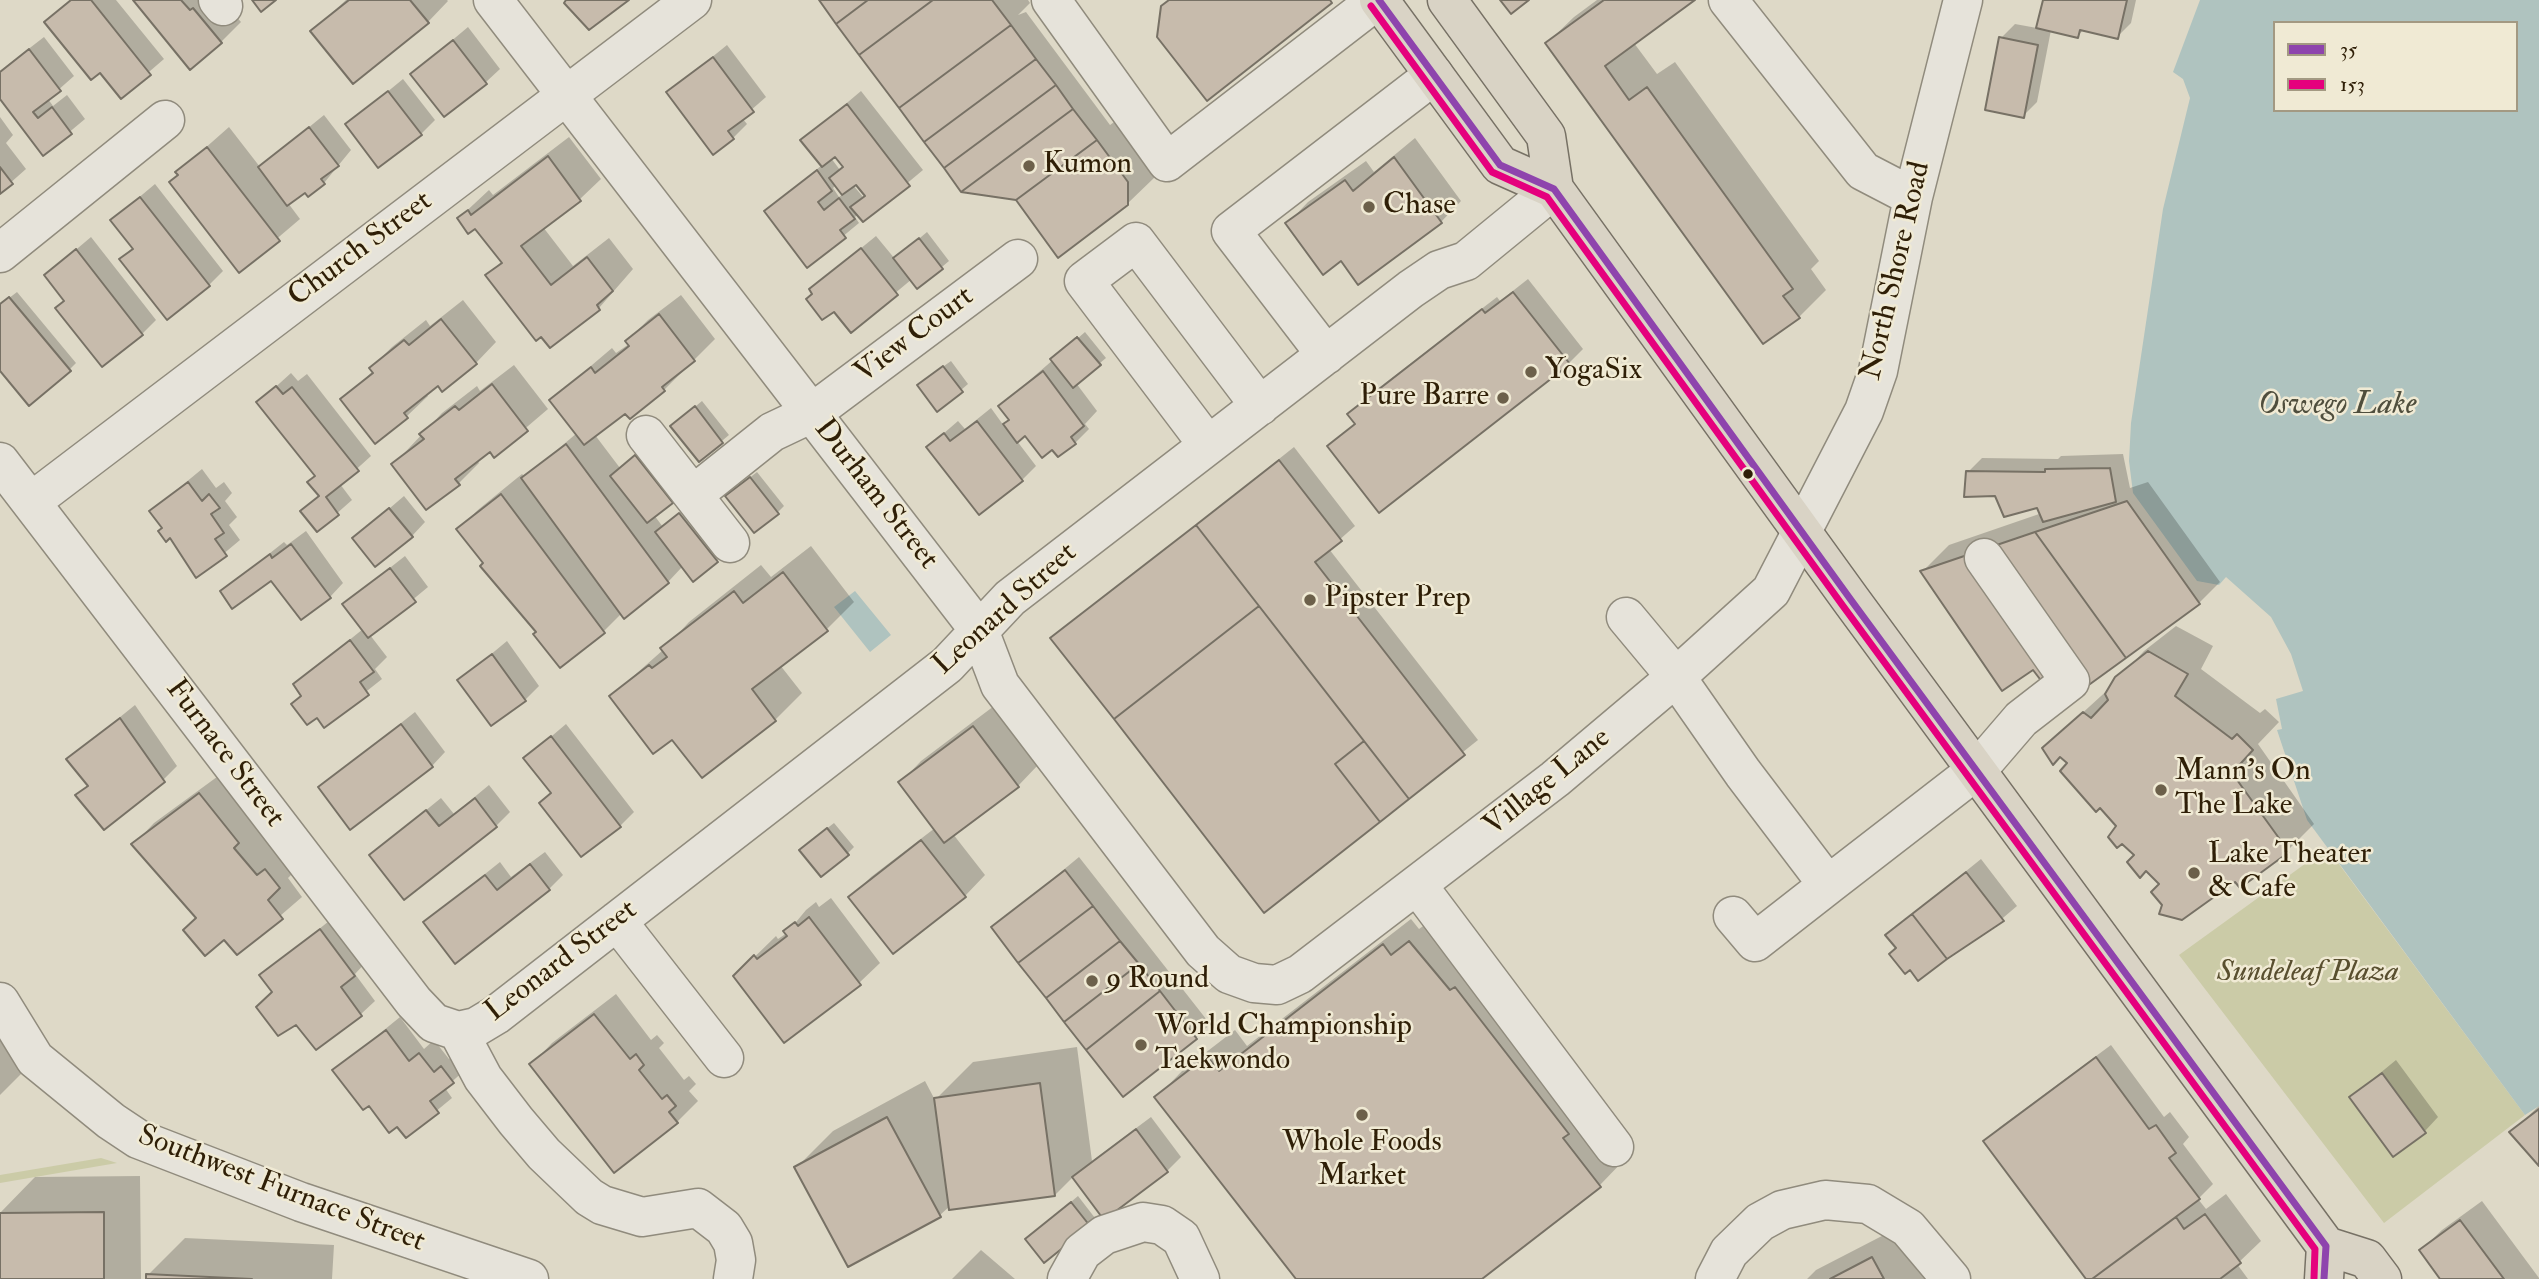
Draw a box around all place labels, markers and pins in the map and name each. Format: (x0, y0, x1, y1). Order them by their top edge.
place label: Kumon (1043, 148, 1132, 184)
marker: Kumon (1021, 158, 1037, 174)
place label: Chase (1383, 189, 1456, 225)
marker: Chase (1361, 199, 1377, 215)
place label: YogaSix (1545, 354, 1642, 390)
marker: YogaSix (1523, 364, 1539, 380)
place label: Pure Barre (1359, 380, 1489, 416)
marker: Pure Barre (1495, 390, 1511, 406)
unlabelled marker (1741, 467, 1755, 481)
place label: Pipster Prep (1324, 582, 1471, 618)
marker: Pipster Prep (1302, 592, 1318, 608)
place label: Mann's On The Lake (2175, 755, 2311, 826)
marker: Mann's On The Lake (2153, 782, 2169, 798)
place label: Lake Theater & Cafe (2208, 838, 2371, 908)
marker: Lake Theater & Cafe (2186, 865, 2202, 881)
place label: 9 Round (1106, 963, 1209, 999)
marker: 9 Round (1084, 973, 1100, 989)
place label: World Championship Taekwondo (1155, 1010, 1412, 1080)
marker: World Championship Taekwondo (1133, 1037, 1149, 1053)
marker: Whole Foods Market (1354, 1107, 1370, 1123)
place label: Whole Foods Market (1282, 1126, 1442, 1196)

